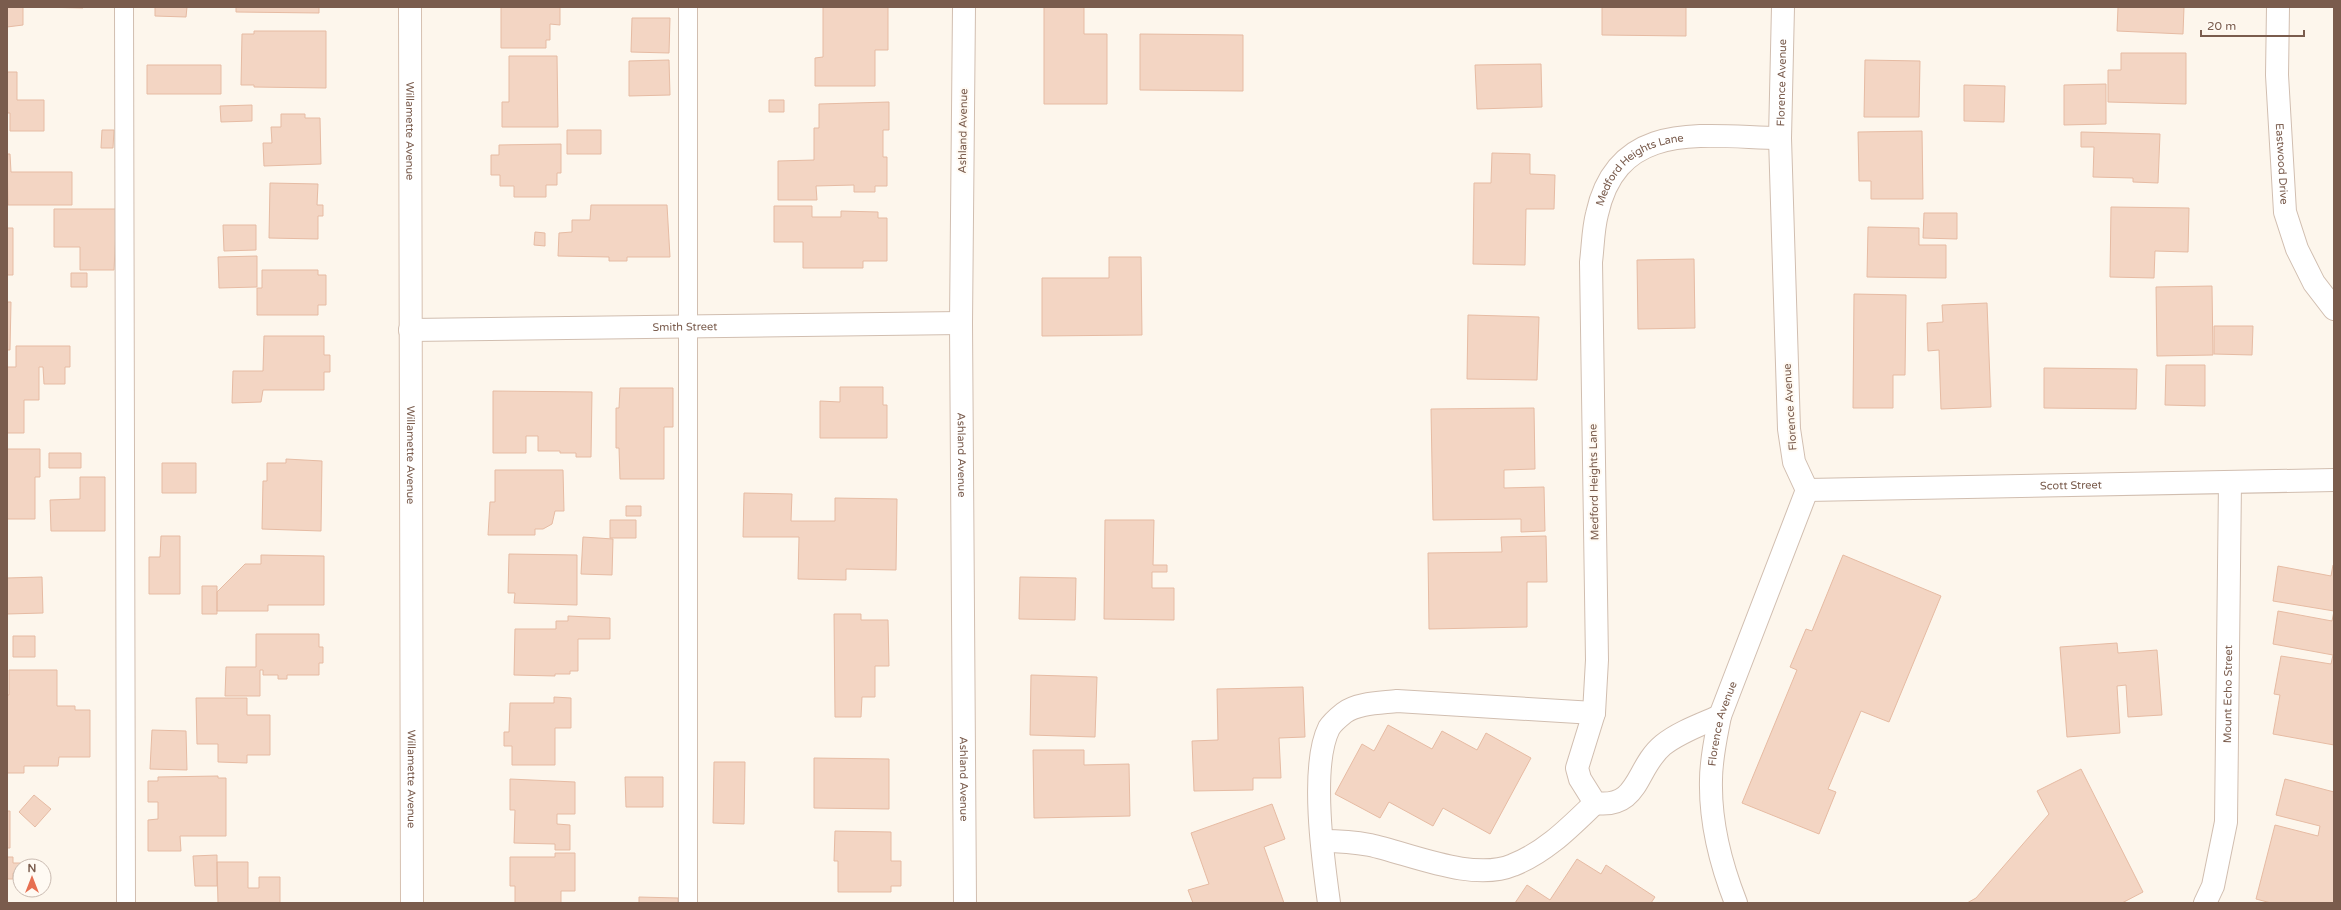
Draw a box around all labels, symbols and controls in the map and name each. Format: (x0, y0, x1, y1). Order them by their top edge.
scale bar (2201, 12, 2304, 38)
text: 20 m (2207, 19, 2236, 33)
street label: Florence Avenue (1774, 39, 1789, 126)
street label: Willamette Avenue (404, 82, 417, 180)
street label: Ashland Avenue (956, 88, 970, 174)
street label: Eastwood Drive (2273, 123, 2291, 205)
street label: Medford Heights Lane (1593, 131, 1684, 207)
street label: Smith Street (652, 320, 717, 333)
street label: Florence Avenue (1780, 363, 1800, 451)
street label: Willamette Avenue (404, 406, 418, 504)
street label: Ashland Avenue (955, 412, 969, 498)
street label: Medford Heights Lane (1586, 424, 1602, 540)
street label: Scott Street (2040, 478, 2102, 492)
street label: Mount Echo Street (2220, 645, 2235, 743)
street label: Florence Avenue (1705, 679, 1739, 767)
street label: Willamette Avenue (405, 730, 418, 828)
street label: Ashland Avenue (957, 736, 971, 822)
north arrow (12, 858, 52, 898)
text: N (28, 862, 36, 875)

